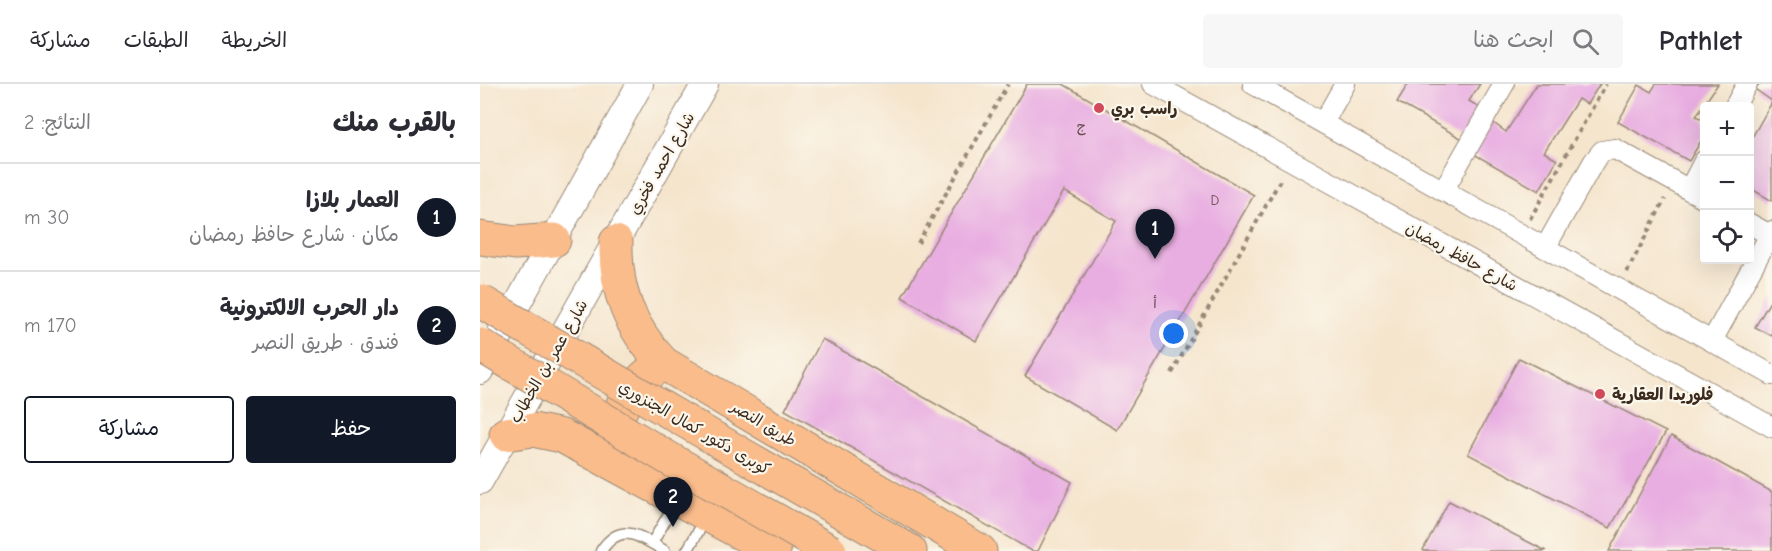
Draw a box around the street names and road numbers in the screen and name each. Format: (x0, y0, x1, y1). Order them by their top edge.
street label: شارع احمد فخري (625, 109, 700, 219)
street label: شارع حافظ رمضان (1402, 219, 1520, 297)
street label: شارع عمر بن الخطاب (506, 297, 593, 427)
street label: كوبرى دكتور كمال الجنزوري (615, 377, 774, 480)
street label: طريق النصر (726, 397, 799, 450)

